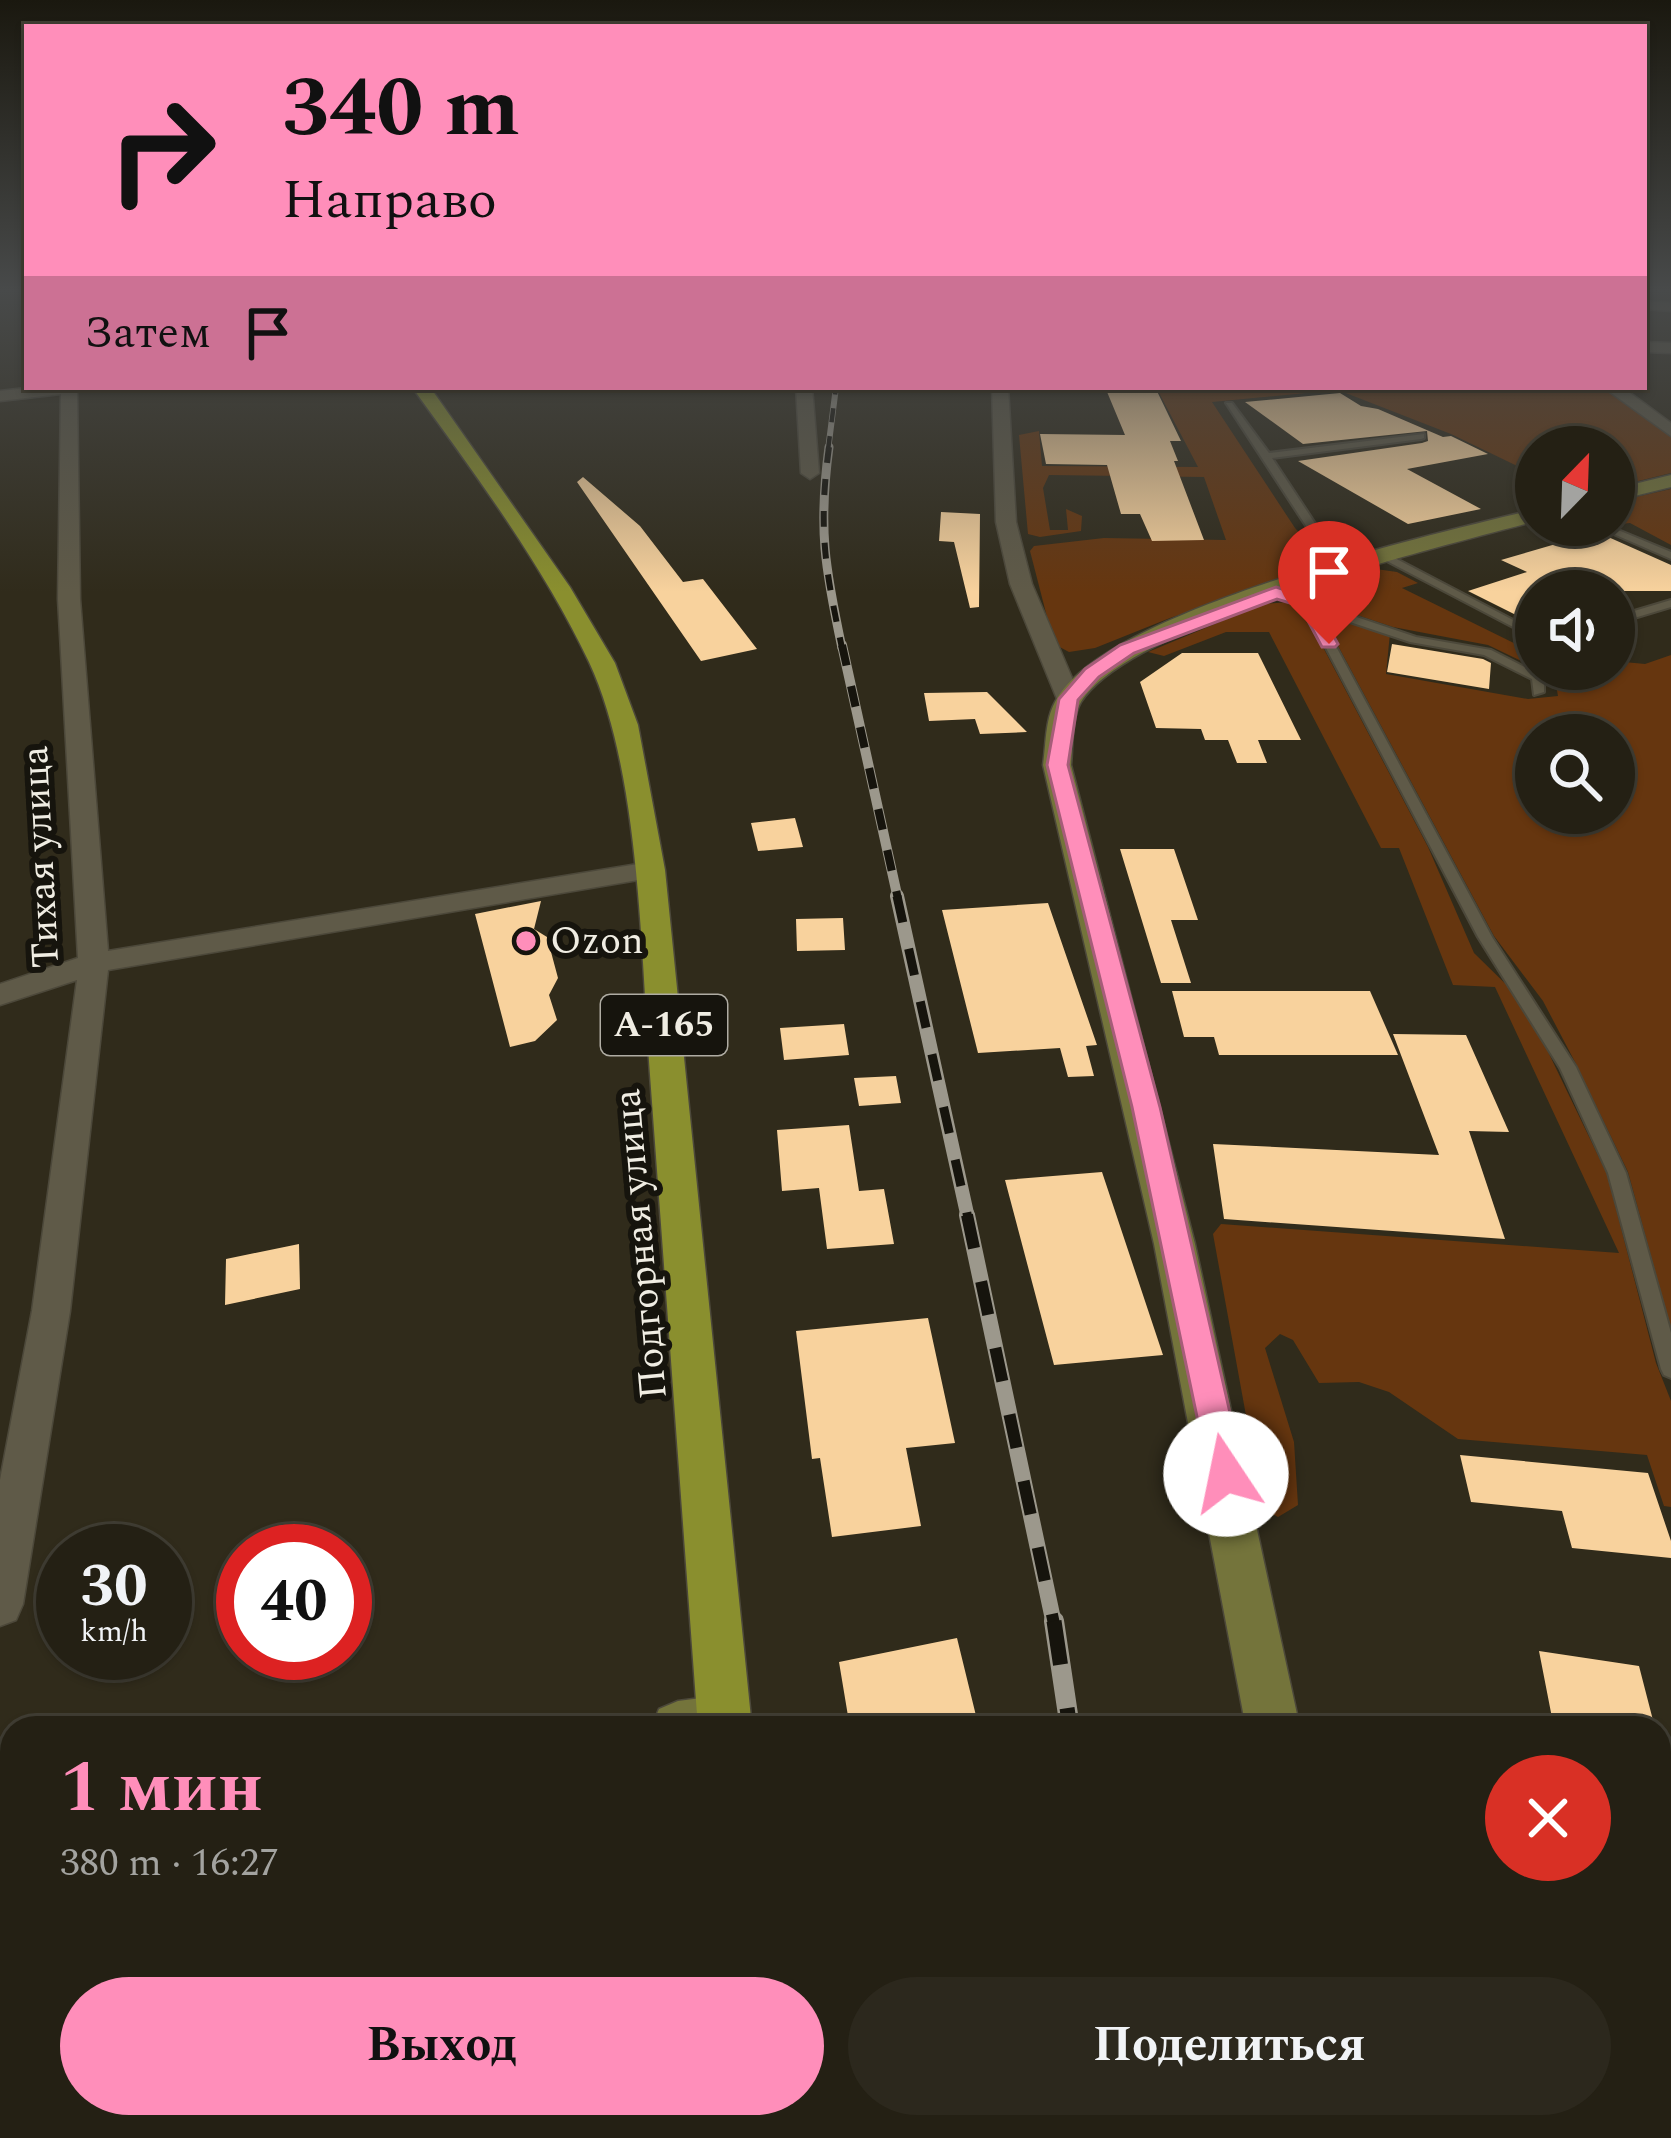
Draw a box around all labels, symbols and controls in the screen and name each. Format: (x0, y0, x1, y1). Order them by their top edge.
text: 340 m (282, 45, 520, 173)
icon: right (84, 72, 240, 228)
text: Направо (282, 160, 497, 242)
text: Затем (84, 299, 211, 368)
icon: arrive (235, 300, 301, 366)
north arrow (1515, 426, 1635, 546)
map controls (1515, 426, 1635, 834)
pin (1278, 521, 1380, 644)
icon: arrive (1296, 539, 1362, 605)
button: sound (1515, 570, 1635, 690)
button: search (1515, 714, 1635, 834)
street label: Тихая улица (6, 744, 76, 970)
place label: Ozon (550, 912, 644, 971)
marker: Ozon (513, 928, 539, 954)
road number: А-165 (601, 995, 727, 1055)
street label: Подгорная улица (598, 1086, 684, 1402)
position arrow (1163, 1411, 1289, 1537)
speed limit sign: 40 (216, 1524, 372, 1680)
text: 30 (80, 1541, 148, 1633)
text: km/h (80, 1609, 148, 1655)
text: 1 мин (60, 1734, 263, 1843)
button: close (1485, 1755, 1611, 1881)
text: 380 m · 16:27 (60, 1834, 279, 1893)
button: Выход (60, 1977, 824, 2115)
button: Поделиться (848, 1977, 1611, 2115)

